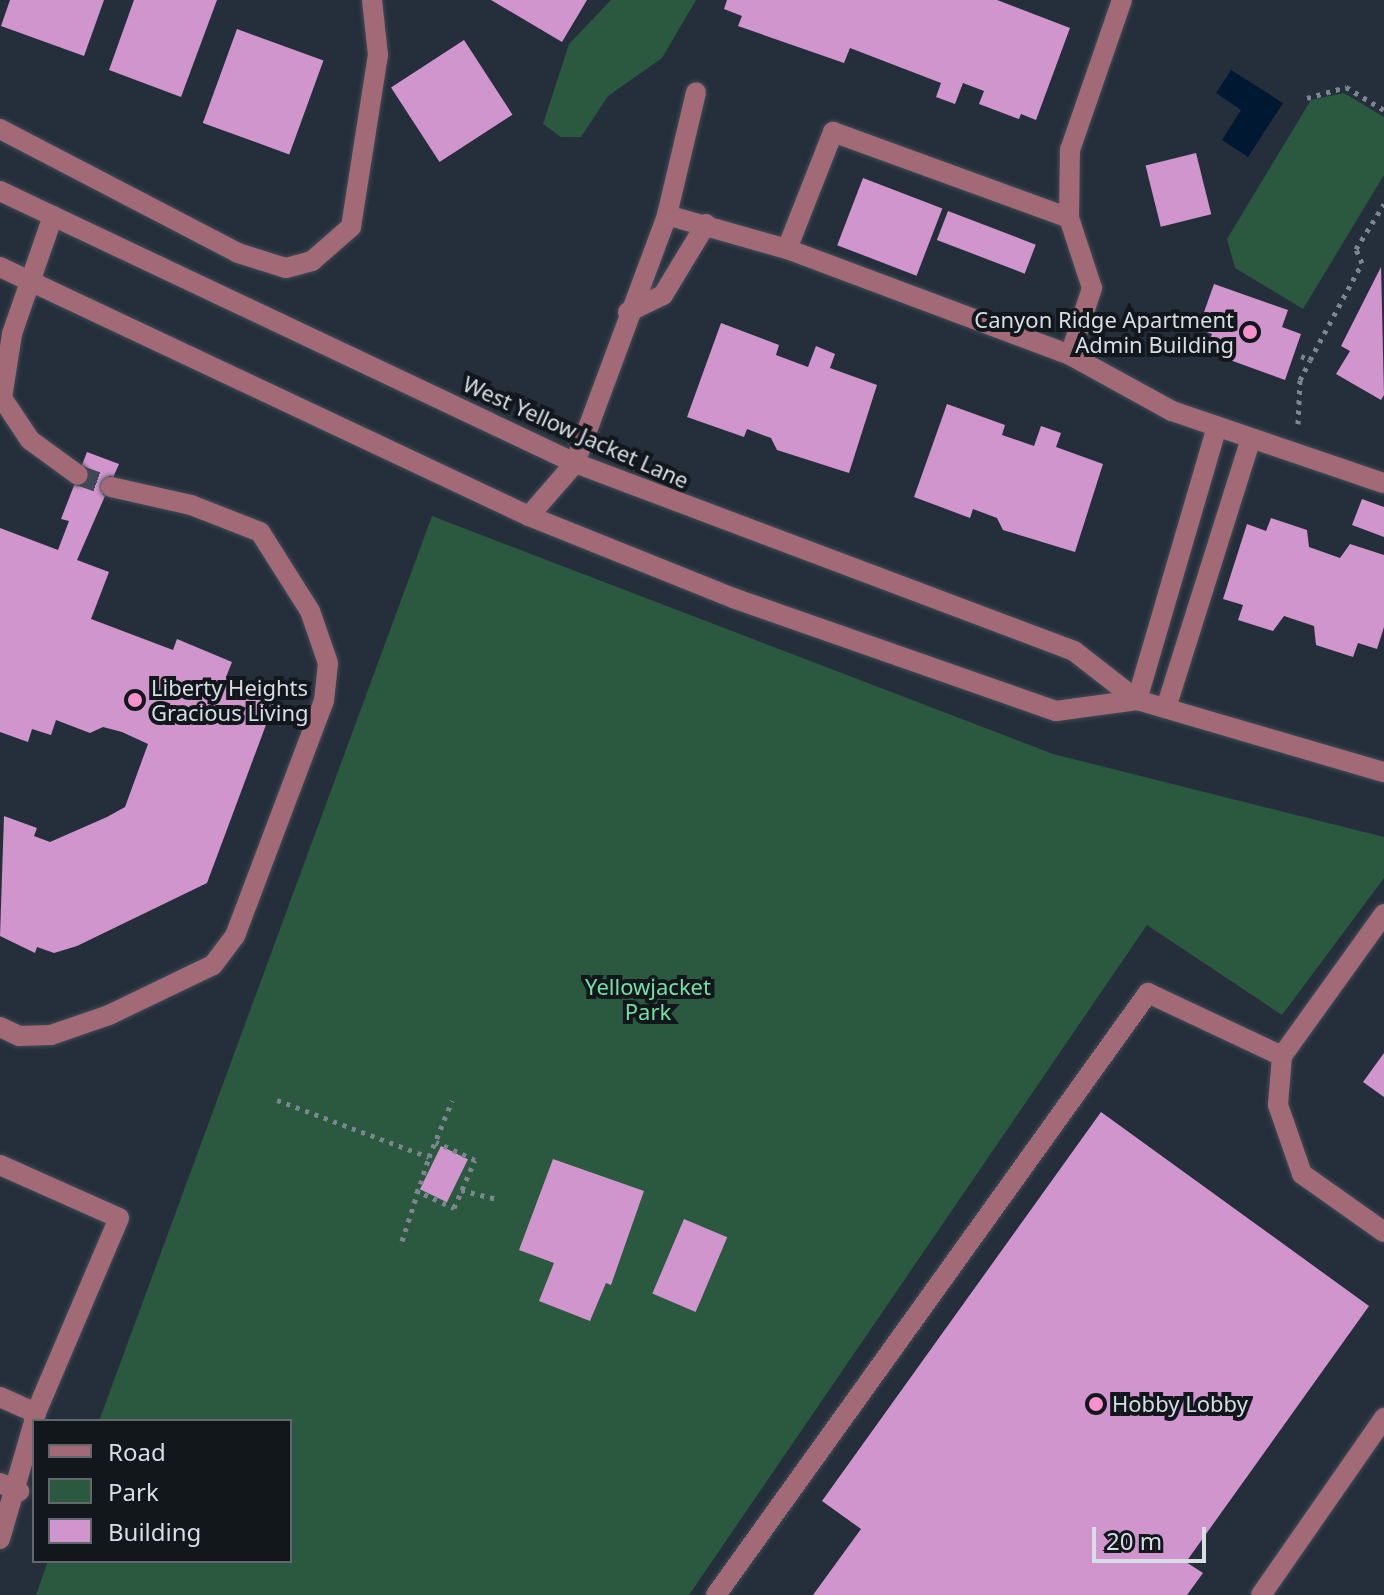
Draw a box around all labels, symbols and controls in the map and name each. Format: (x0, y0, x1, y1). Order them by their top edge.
place label: Canyon Ridge Apartment Admin Building (974, 306, 1234, 358)
marker: Canyon Ridge Apartment Admin Building (1241, 323, 1259, 341)
street label: West Yellow Jacket Lane (459, 370, 693, 494)
place label: Liberty Heights Gracious Living (151, 674, 309, 726)
marker: Liberty Heights Gracious Living (126, 691, 144, 709)
park label: Yellowjacket Park (585, 973, 711, 1024)
place label: Hobby Lobby (1112, 1391, 1248, 1417)
marker: Hobby Lobby (1087, 1395, 1105, 1413)
legend (32, 1419, 292, 1563)
text: Road (108, 1435, 166, 1468)
text: Park (108, 1475, 159, 1508)
scale bar (1096, 1511, 1210, 1561)
text: Building (108, 1515, 201, 1548)
text: 20 m (1106, 1524, 1162, 1557)

